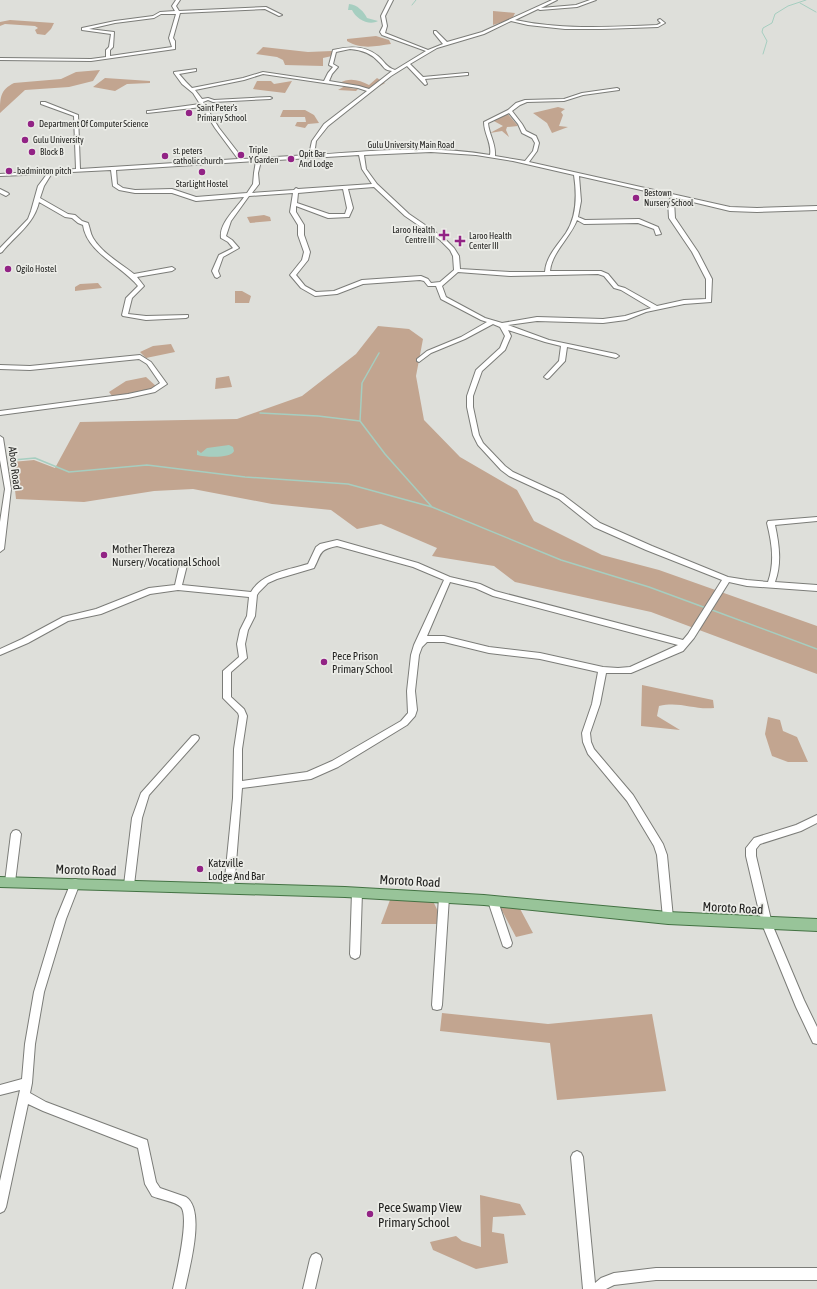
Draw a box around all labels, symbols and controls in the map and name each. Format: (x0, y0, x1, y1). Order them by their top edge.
place label: Saint Peter's Primary School (197, 103, 247, 123)
marker: Saint Peter's Primary School (184, 108, 194, 118)
marker: Department Of Computer Science (26, 119, 36, 129)
place label: Department Of Computer Science (39, 119, 148, 129)
marker: Gulu University (20, 135, 30, 145)
place label: Gulu University (33, 135, 84, 145)
street label: Gulu University Main Road (367, 140, 455, 150)
place label: Triple Y Garden (249, 145, 279, 165)
place label: st. peters catholic church (173, 146, 223, 166)
marker: Block B (27, 147, 37, 157)
place label: Block B (40, 147, 64, 157)
place label: Opit Bar And Lodge (299, 149, 333, 169)
marker: Triple Y Garden (236, 150, 246, 160)
marker: st. peters catholic church (160, 151, 170, 161)
marker: Opit Bar And Lodge (286, 154, 296, 164)
marker: badminton pitch (4, 166, 14, 176)
place label: badminton pitch (17, 166, 72, 176)
marker: StarLight Hostel (197, 167, 207, 177)
place label: StarLight Hostel (176, 179, 229, 189)
place label: Bestown Nursery School (644, 188, 694, 208)
marker: Bestown Nursery School (631, 193, 641, 203)
place label: Laroo Health Centre III (392, 225, 435, 245)
marker: Laroo Health Centre III (438, 229, 450, 241)
place label: Laroo Health Center III (469, 231, 512, 251)
marker: Laroo Health Center III (454, 235, 466, 247)
marker: Ogilo Hostel (3, 264, 13, 274)
place label: Ogilo Hostel (16, 264, 57, 274)
street label: Aboo Road (6, 446, 24, 490)
place label: Mother Thereza Nursery/Vocational School (112, 543, 220, 568)
marker: Mother Thereza Nursery/Vocational School (99, 550, 109, 560)
place label: Pece Prison Primary School (332, 650, 393, 675)
marker: Pece Prison Primary School (319, 657, 329, 667)
place label: Katzville Lodge And Bar (208, 857, 265, 882)
street label: Moroto Road (55, 861, 117, 879)
marker: Katzville Lodge And Bar (195, 864, 205, 874)
street label: Moroto Road (379, 872, 441, 890)
street label: Moroto Road (702, 899, 764, 917)
place label: Pece Swamp View Primary School (378, 1200, 462, 1230)
marker: Pece Swamp View Primary School (365, 1209, 375, 1219)

